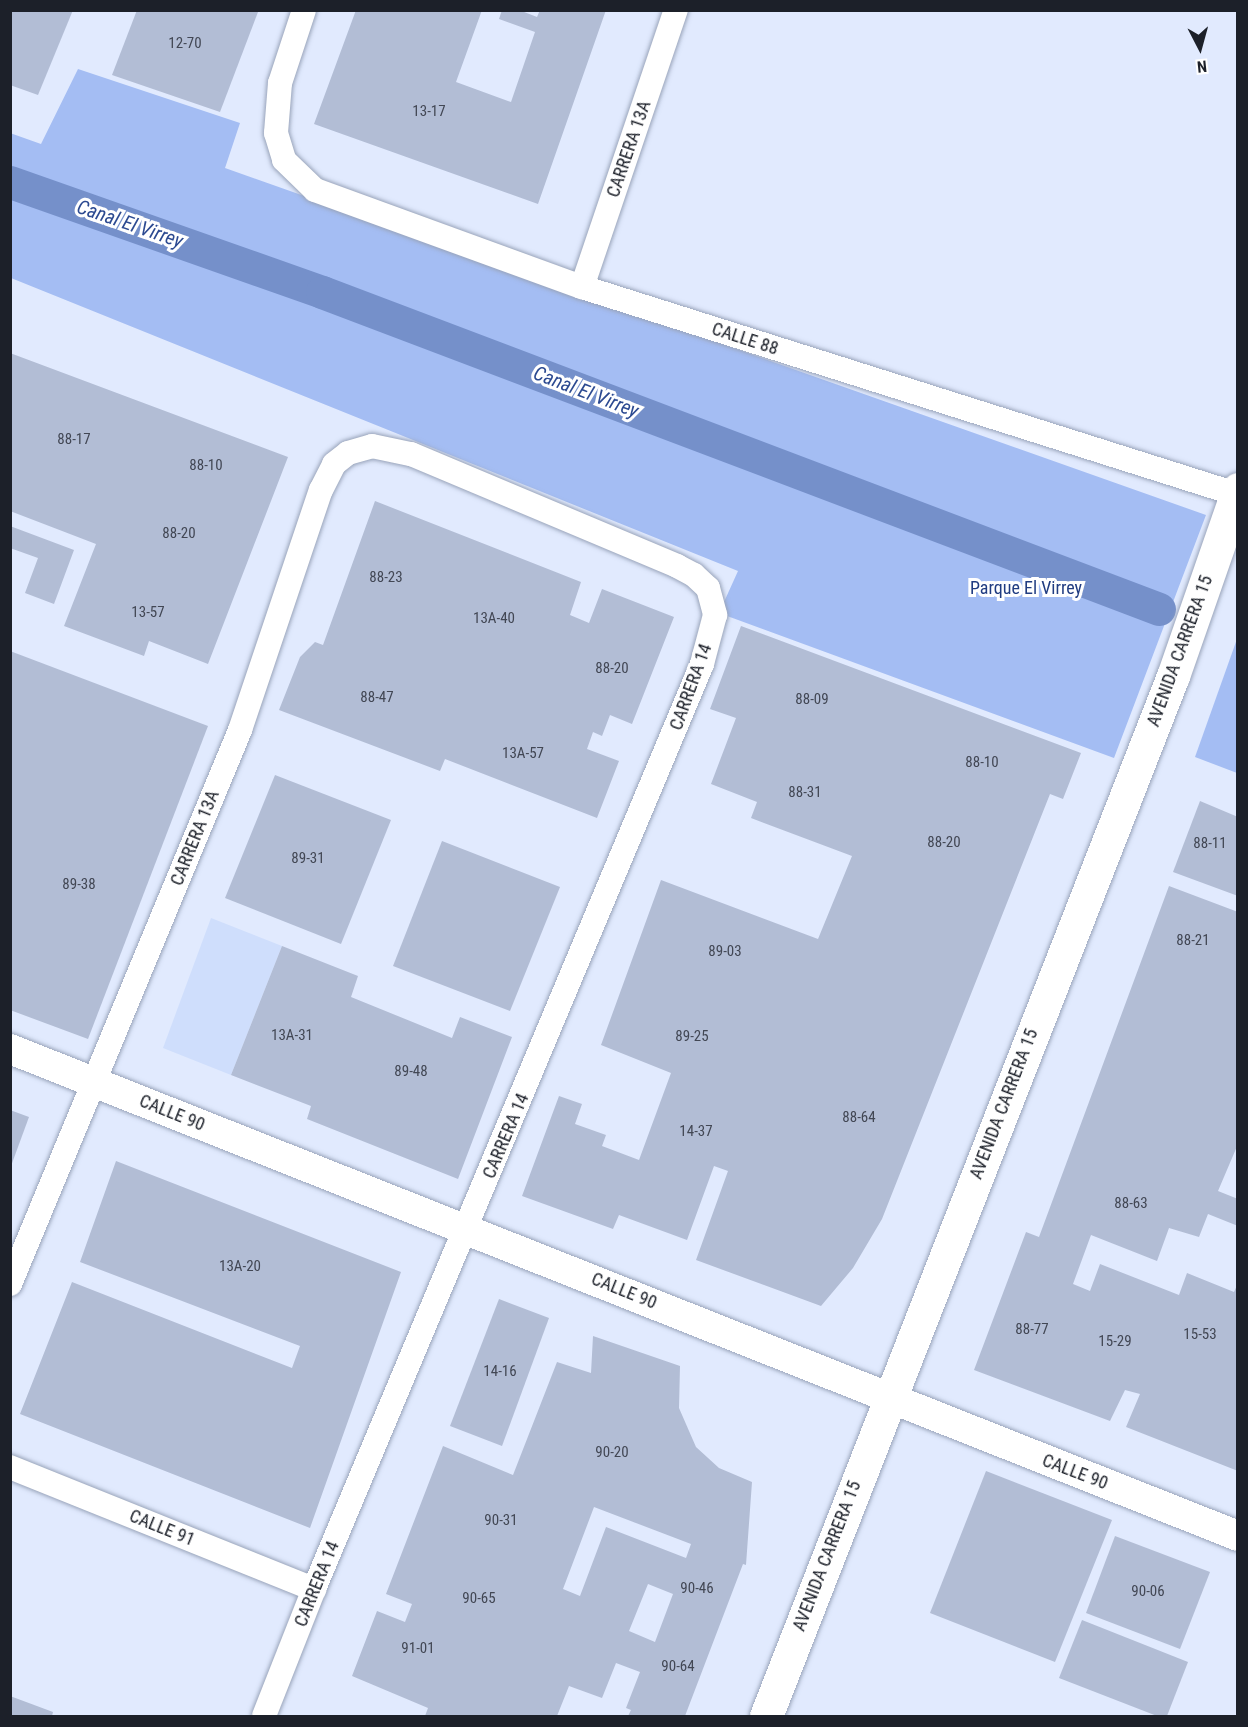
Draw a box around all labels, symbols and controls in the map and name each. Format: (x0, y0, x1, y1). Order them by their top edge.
north arrow (1170, 18, 1230, 78)
house number: 12-70 (168, 35, 202, 53)
text: N (1196, 56, 1208, 76)
street label: CARRERA 13A (602, 98, 656, 200)
house number: 13-17 (412, 103, 446, 121)
water label: Canal El Virrey (74, 195, 186, 253)
street label: CALLE 88 (709, 318, 781, 360)
water label: Canal El Virrey (530, 361, 642, 423)
house number: 88-17 (57, 431, 91, 449)
house number: 88-10 (189, 457, 223, 475)
house number: 88-20 (162, 525, 196, 543)
house number: 88-23 (369, 569, 403, 587)
street label: AVENIDA CARRERA 15 (1143, 572, 1217, 730)
park label: Parque El Virrey (970, 577, 1082, 599)
house number: 13-57 (131, 604, 165, 622)
house number: 13A-40 (473, 610, 515, 628)
street label: CARRERA 14 (665, 641, 717, 733)
house number: 88-20 (595, 660, 629, 678)
house number: 88-47 (360, 689, 394, 707)
house number: 88-09 (795, 691, 829, 709)
house number: 13A-57 (502, 745, 544, 763)
house number: 88-10 (965, 754, 999, 772)
house number: 88-31 (788, 784, 822, 802)
street label: CARRERA 13A (166, 787, 224, 889)
house number: 88-20 (927, 834, 961, 852)
house number: 88-11 (1193, 835, 1227, 853)
house number: 89-31 (291, 850, 325, 868)
house number: 89-38 (62, 876, 96, 894)
house number: 88-21 (1176, 932, 1210, 950)
house number: 89-03 (708, 943, 742, 961)
street label: AVENIDA CARRERA 15 (965, 1026, 1043, 1182)
house number: 13A-31 (271, 1027, 313, 1045)
house number: 89-25 (675, 1028, 709, 1046)
house number: 89-48 (394, 1063, 428, 1081)
street label: CALLE 90 (136, 1090, 208, 1136)
street label: CARRERA 14 (478, 1090, 534, 1182)
house number: 88-64 (842, 1109, 876, 1127)
house number: 14-37 (679, 1123, 713, 1141)
house number: 88-63 (1114, 1195, 1148, 1213)
house number: 13A-20 (219, 1258, 261, 1276)
street label: CALLE 90 (588, 1268, 660, 1314)
house number: 88-77 (1015, 1321, 1049, 1339)
house number: 15-53 (1183, 1326, 1217, 1344)
house number: 15-29 (1098, 1333, 1132, 1351)
house number: 14-16 (483, 1363, 517, 1381)
house number: 90-20 (595, 1444, 629, 1462)
street label: CALLE 90 (1039, 1450, 1111, 1494)
street label: AVENIDA CARRERA 15 (788, 1478, 866, 1634)
street label: CALLE 91 (126, 1505, 198, 1551)
house number: 90-31 (484, 1512, 518, 1530)
street label: CARRERA 14 (290, 1538, 344, 1630)
house number: 90-46 (680, 1580, 714, 1598)
house number: 90-06 (1131, 1583, 1165, 1601)
house number: 90-65 (462, 1590, 496, 1608)
house number: 91-01 (401, 1640, 435, 1658)
house number: 90-64 (661, 1658, 695, 1676)

